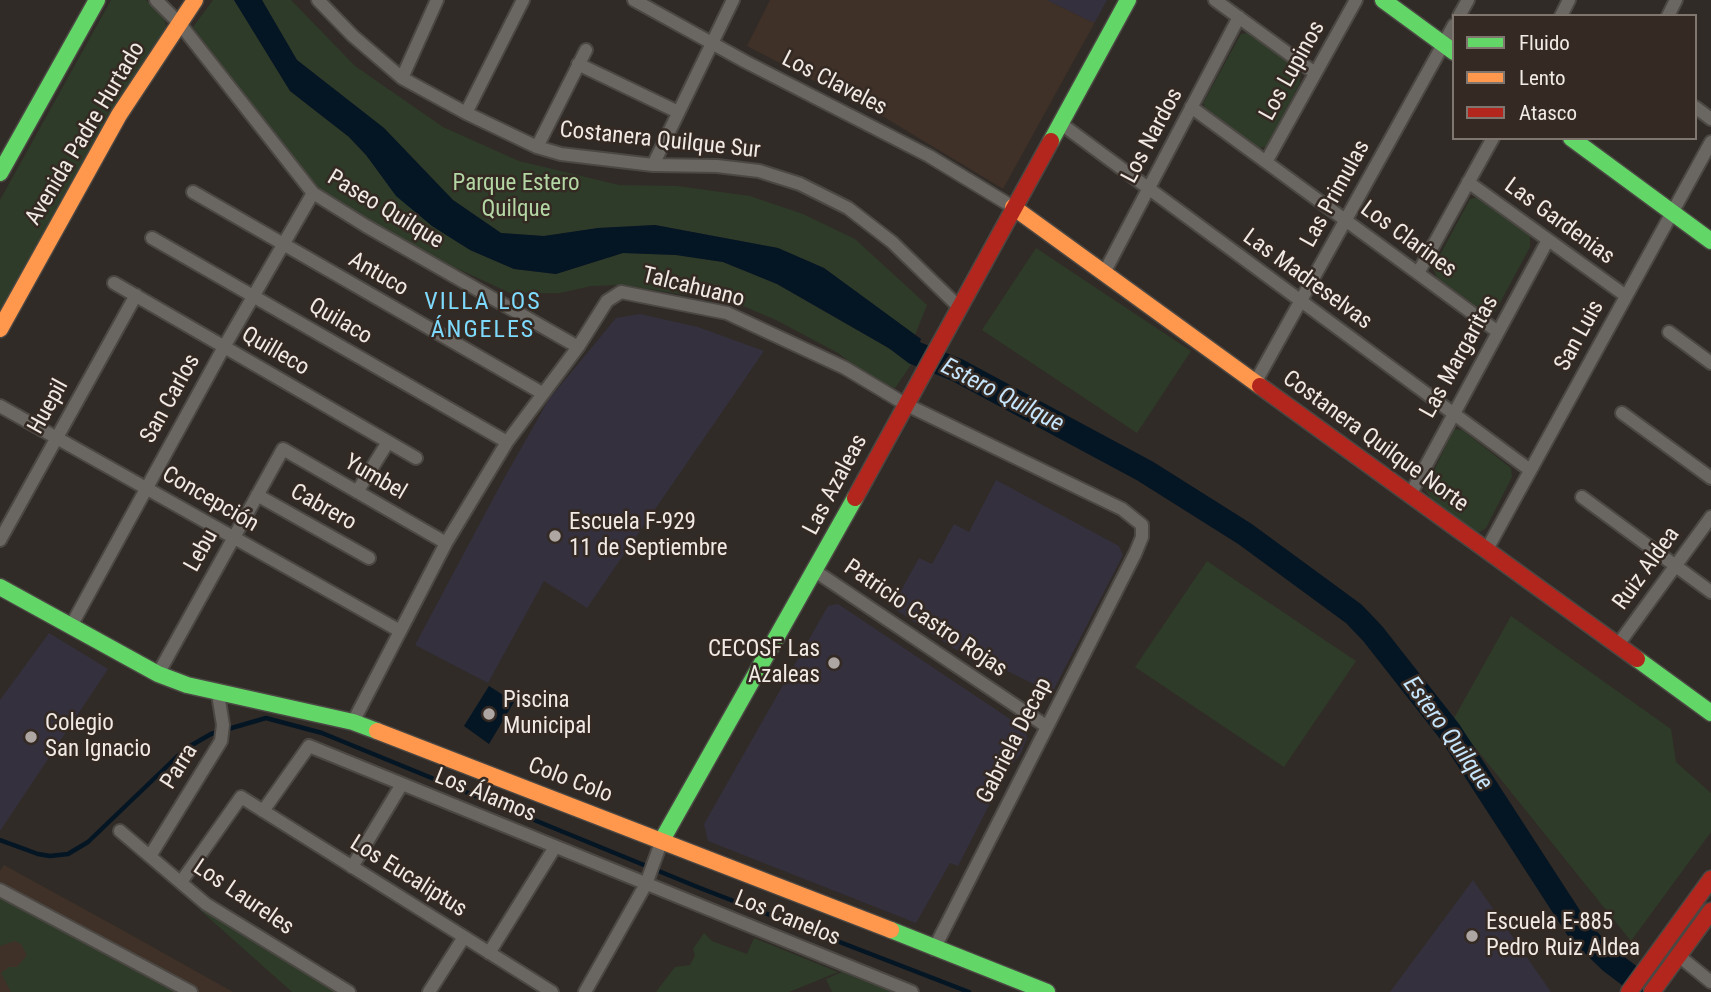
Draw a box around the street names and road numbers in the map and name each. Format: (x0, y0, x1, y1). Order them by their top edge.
street label: Los Lupinos (1254, 16, 1332, 126)
street label: Avenida Padre Hurtado (20, 37, 152, 231)
street label: Los Claveles (777, 46, 891, 122)
street label: Los Nardos (1116, 84, 1190, 188)
street label: Costanera Quilque Sur (558, 117, 762, 165)
street label: Las Primulas (1295, 136, 1377, 252)
street label: Paseo Quilque (322, 165, 448, 255)
street label: Las Gardenias (1499, 173, 1619, 271)
street label: Los Clarines (1354, 196, 1462, 284)
street label: Las Madreselvas (1237, 224, 1377, 336)
street label: Antuco (343, 247, 413, 303)
street label: Talcahuano (639, 262, 747, 314)
street label: Las Margaritas (1415, 291, 1505, 423)
street label: Quilaco (303, 293, 377, 351)
street label: San Luis (1549, 296, 1611, 376)
street label: Quilleco (236, 322, 314, 382)
street label: San Carlos (135, 350, 207, 448)
street label: Costanera Quilque Norte (1277, 365, 1473, 519)
street label: Huepil (23, 375, 75, 439)
street label: Las Azaleas (798, 430, 874, 540)
street label: Yumbel (339, 449, 411, 507)
street label: Concepción (157, 461, 263, 539)
street label: Cabrero (285, 479, 361, 537)
street label: Ruiz Aldea (1608, 522, 1686, 616)
street label: Lebu (179, 525, 225, 577)
street label: Patricio Castro Rojas (838, 554, 1012, 684)
street label: Gabriela Decap (971, 673, 1059, 809)
street label: Parra (156, 739, 204, 795)
street label: Colo Colo (524, 752, 616, 810)
street label: Los Álamos (430, 763, 540, 829)
street label: Los Eucaliptus (344, 830, 472, 924)
street label: Los Laureles (187, 854, 299, 942)
street label: Los Canelos (730, 885, 844, 953)

